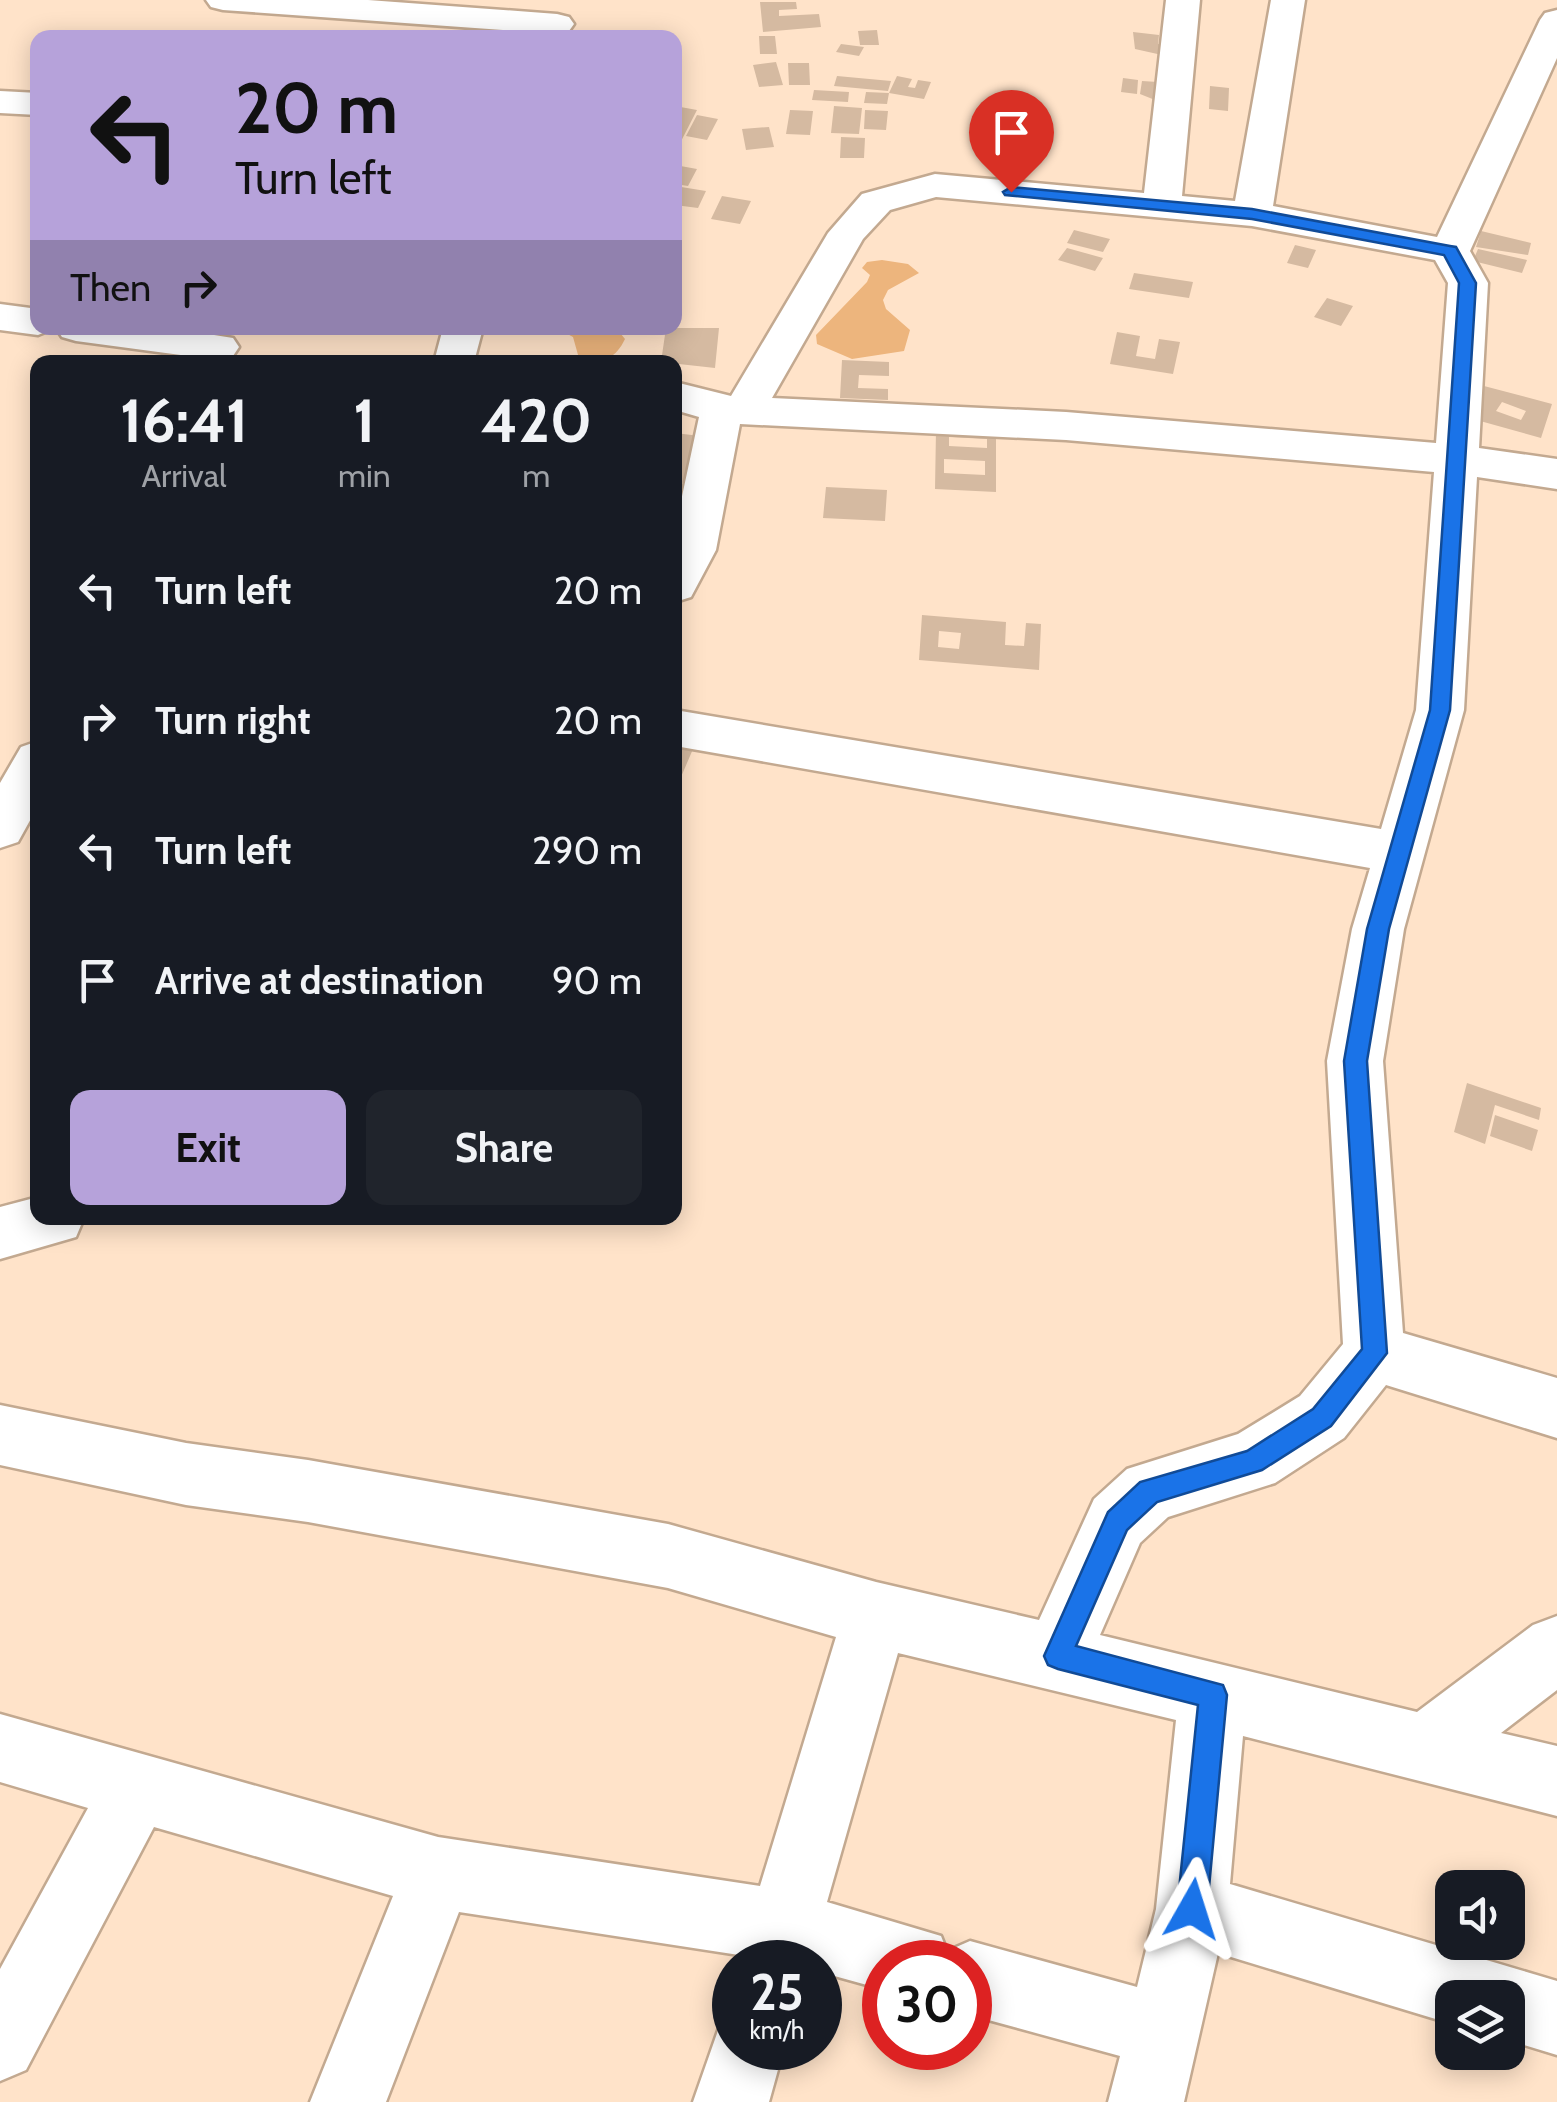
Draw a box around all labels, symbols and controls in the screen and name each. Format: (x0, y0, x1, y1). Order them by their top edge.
text: 20 m (235, 65, 398, 151)
icon: left (70, 70, 200, 200)
pin (969, 90, 1054, 193)
icon: arrive (984, 105, 1039, 160)
text: Turn left (235, 151, 392, 205)
icon: right (171, 260, 226, 315)
text: Then (70, 264, 151, 311)
text: 16:41 (120, 384, 248, 457)
text: 1 (353, 384, 375, 457)
text: 420 (481, 384, 592, 457)
text: Arrival (141, 456, 227, 495)
text: min (338, 456, 391, 495)
text: m (522, 456, 550, 495)
icon: left (70, 563, 125, 618)
text: Turn left (155, 567, 291, 614)
text: 20 m (554, 567, 642, 614)
icon: right (70, 693, 125, 748)
text: Turn right (155, 697, 311, 744)
text: 20 m (554, 697, 642, 744)
icon: left (70, 823, 125, 878)
text: Turn left (155, 827, 291, 874)
text: 290 m (532, 827, 642, 874)
icon: arrive (70, 953, 125, 1008)
text: Arrive at destination (155, 957, 484, 1004)
text: 90 m (552, 957, 642, 1004)
button: Exit (70, 1090, 346, 1205)
button: Share (366, 1090, 642, 1205)
position arrow (1140, 1857, 1244, 1961)
map controls (1435, 1870, 1525, 2070)
button: sound (1435, 1870, 1525, 1960)
speed limit sign: 30 (862, 1940, 992, 2070)
text: 25 (750, 1962, 804, 2023)
button: layers (1435, 1980, 1525, 2070)
text: km/h (750, 2015, 804, 2045)

